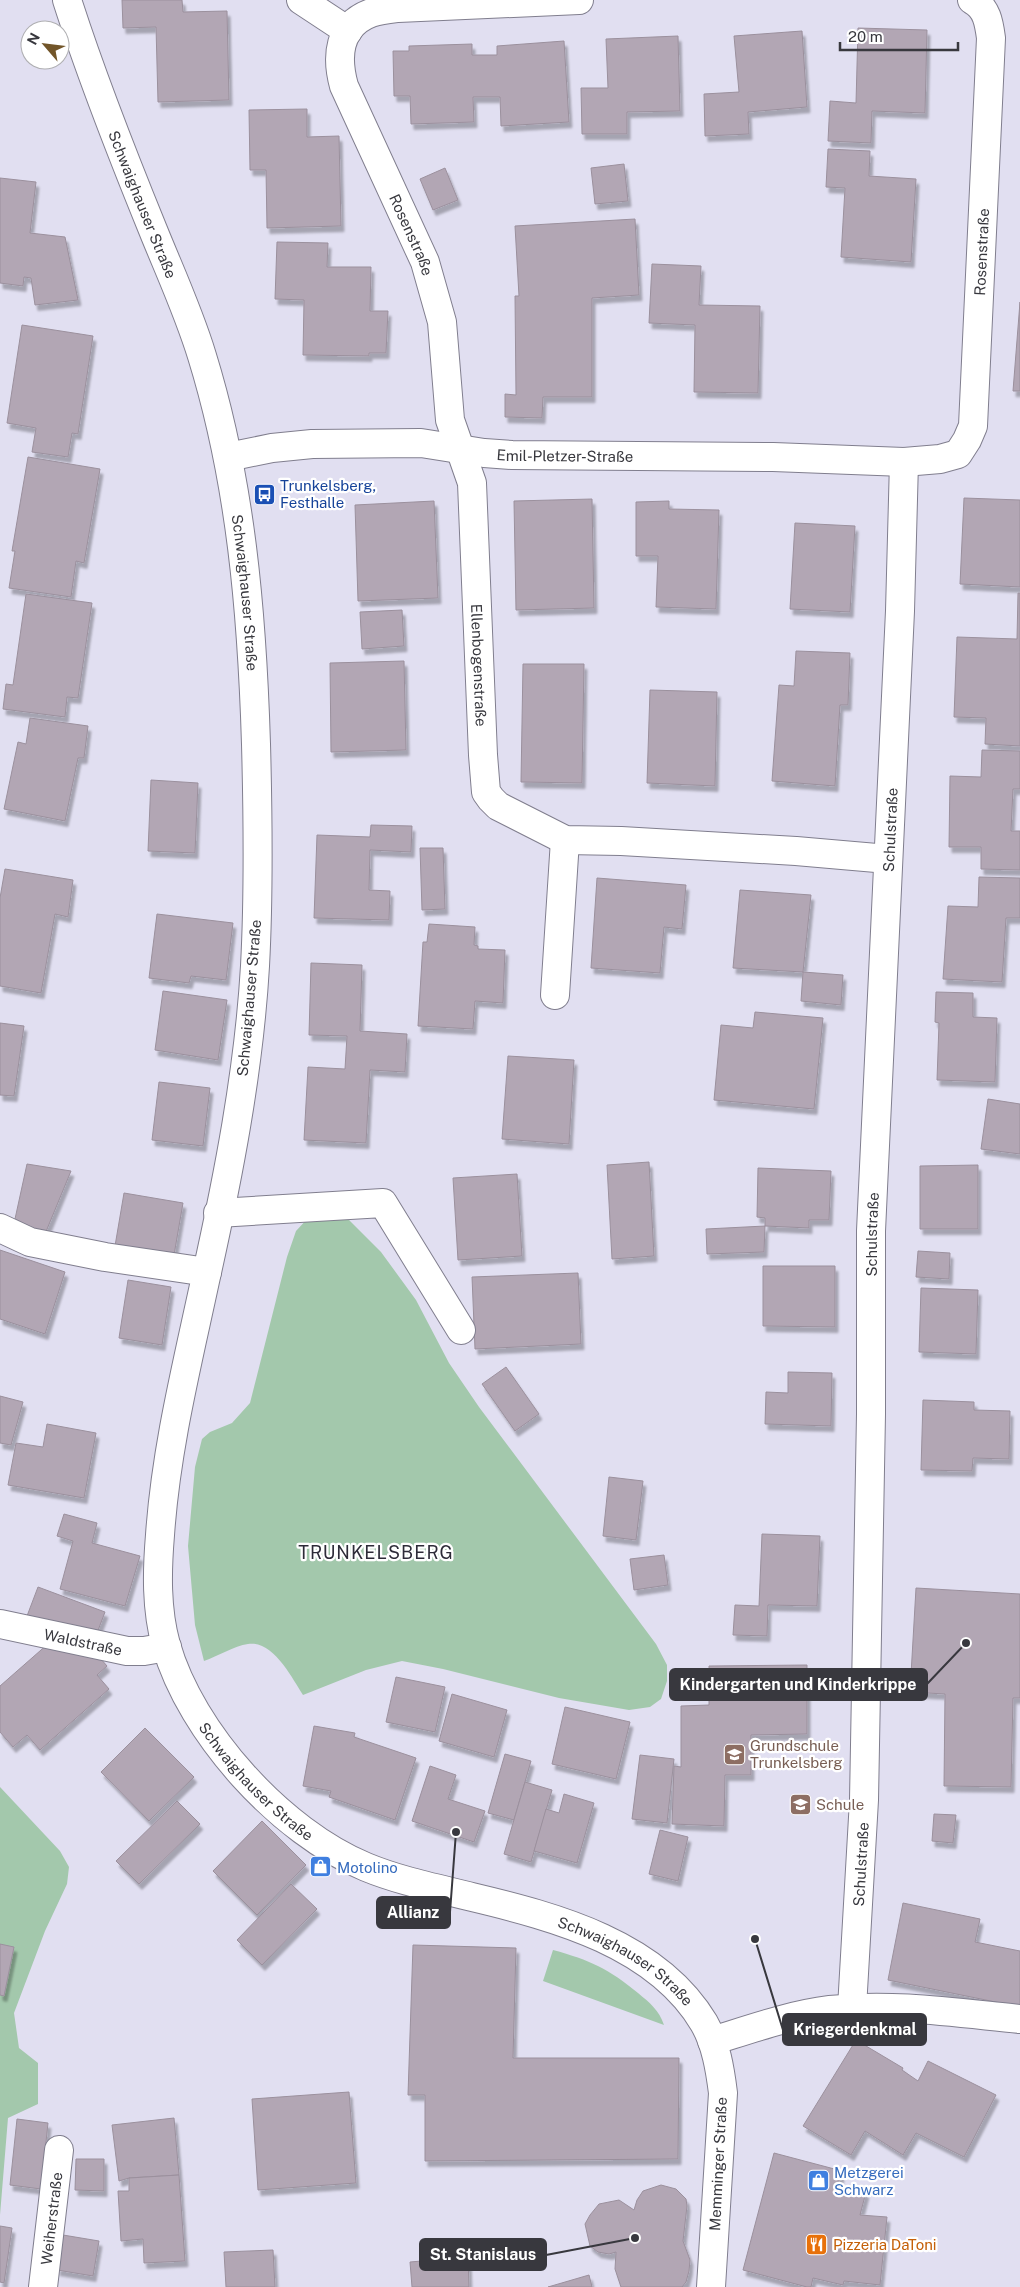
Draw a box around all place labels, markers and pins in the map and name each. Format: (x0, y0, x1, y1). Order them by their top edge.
place label: Trunkelsberg, Festhalle (280, 477, 376, 511)
bus stop icon: Trunkelsberg, Festhalle (252, 482, 276, 506)
callout: Kindergarten und Kinderkrippe (670, 1669, 927, 1700)
place label: Grundschule Trunkelsberg (750, 1737, 843, 1771)
school or university icon: Grundschule Trunkelsberg (722, 1742, 746, 1766)
school or university icon: Schule (788, 1792, 812, 1816)
place label: Schule (816, 1796, 864, 1813)
shop icon: Motolino (309, 1855, 333, 1879)
place label: Motolino (337, 1859, 398, 1876)
callout: Allianz (377, 1897, 450, 1928)
callout: Kriegerdenkmal (783, 2014, 926, 2045)
place label: Metzgerei Schwarz (834, 2164, 904, 2198)
shop icon: Metzgerei Schwarz (806, 2169, 830, 2193)
restaurant icon: Pizzeria DaToni (805, 2232, 829, 2256)
place label: Pizzeria DaToni (833, 2236, 937, 2253)
callout: St. Stanislaus (420, 2239, 546, 2270)

